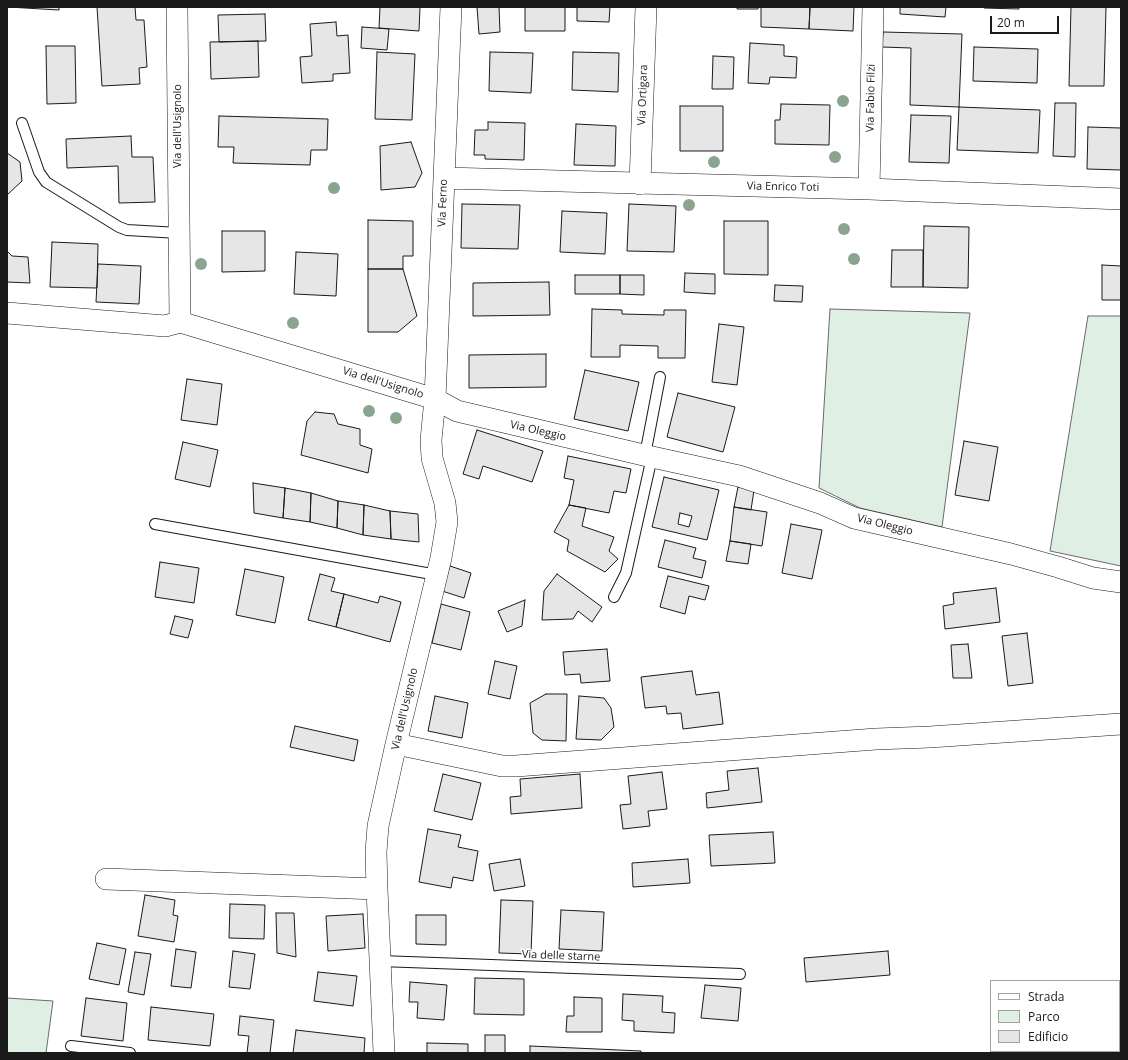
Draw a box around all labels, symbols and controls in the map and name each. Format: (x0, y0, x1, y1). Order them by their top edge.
scale bar (992, 8, 1061, 34)
text: 20 m (997, 14, 1025, 31)
street label: Via Ortigara (635, 64, 651, 126)
street label: Via Fabio Filzi (864, 64, 878, 132)
street label: Via dell'Usignolo (171, 84, 185, 168)
street label: Via Ferno (436, 179, 450, 227)
street label: Via Enrico Toti (747, 180, 819, 194)
street label: Via dell'Usignolo (341, 364, 425, 402)
street label: Via Oleggio (509, 418, 567, 444)
street label: Via Oleggio (856, 512, 914, 538)
street label: Via dell'Usignolo (389, 667, 421, 751)
street label: Via delle starne (522, 948, 600, 964)
legend (990, 980, 1120, 1052)
text: Strada (1028, 988, 1064, 1005)
text: Parco (1028, 1008, 1060, 1025)
text: Edificio (1028, 1028, 1068, 1045)

